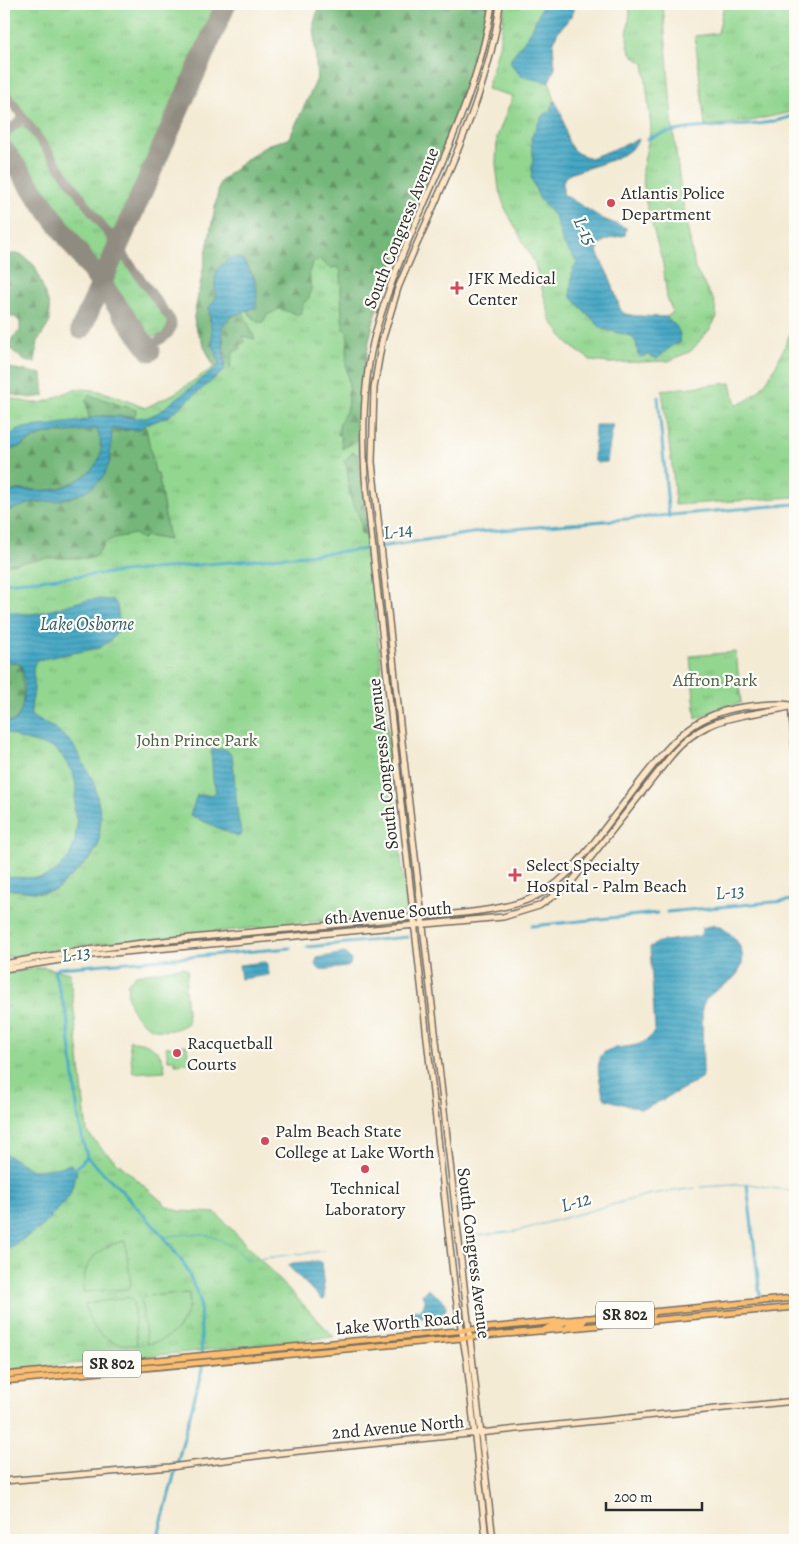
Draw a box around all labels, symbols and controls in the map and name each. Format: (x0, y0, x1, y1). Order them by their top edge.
street label: South Congress Avenue (358, 144, 444, 312)
place label: Atlantis Police Department (620, 181, 725, 226)
marker: Atlantis Police Department (605, 197, 617, 209)
water label: L-15 (567, 212, 603, 250)
place label: JFK Medical Center (468, 266, 556, 311)
marker: JFK Medical Center (450, 281, 464, 295)
water label: L-14 (381, 516, 415, 546)
water label: Lake Osborne (40, 611, 134, 637)
park label: Affron Park (672, 668, 757, 692)
street label: South Congress Avenue (362, 677, 404, 851)
park label: John Prince Park (136, 728, 258, 752)
place label: Select Specialty Hospital - Palm Beach (526, 853, 687, 898)
marker: Select Specialty Hospital - Palm Beach (508, 868, 522, 882)
water label: L-13 (714, 878, 746, 906)
street label: 6th Avenue South (323, 895, 453, 931)
water label: L-13 (60, 939, 92, 969)
place label: Racquetball Courts (187, 1031, 273, 1076)
marker: Racquetball Courts (171, 1047, 183, 1059)
place label: Palm Beach State College at Lake Worth (275, 1119, 435, 1164)
marker: Palm Beach State College at Lake Worth (259, 1135, 271, 1147)
marker: Technical Laboratory (359, 1163, 371, 1175)
street label: South Congress Avenue (452, 1166, 496, 1340)
place label: Technical Laboratory (325, 1176, 406, 1221)
water label: L-12 (558, 1185, 594, 1219)
road number: SR 802 (596, 1302, 654, 1328)
street label: Lake Worth Road (334, 1306, 462, 1340)
road number: SR 802 (83, 1350, 141, 1378)
street label: 2nd Avenue North (331, 1409, 466, 1445)
scale bar (606, 1479, 703, 1511)
text: 200 m (614, 1487, 653, 1507)

